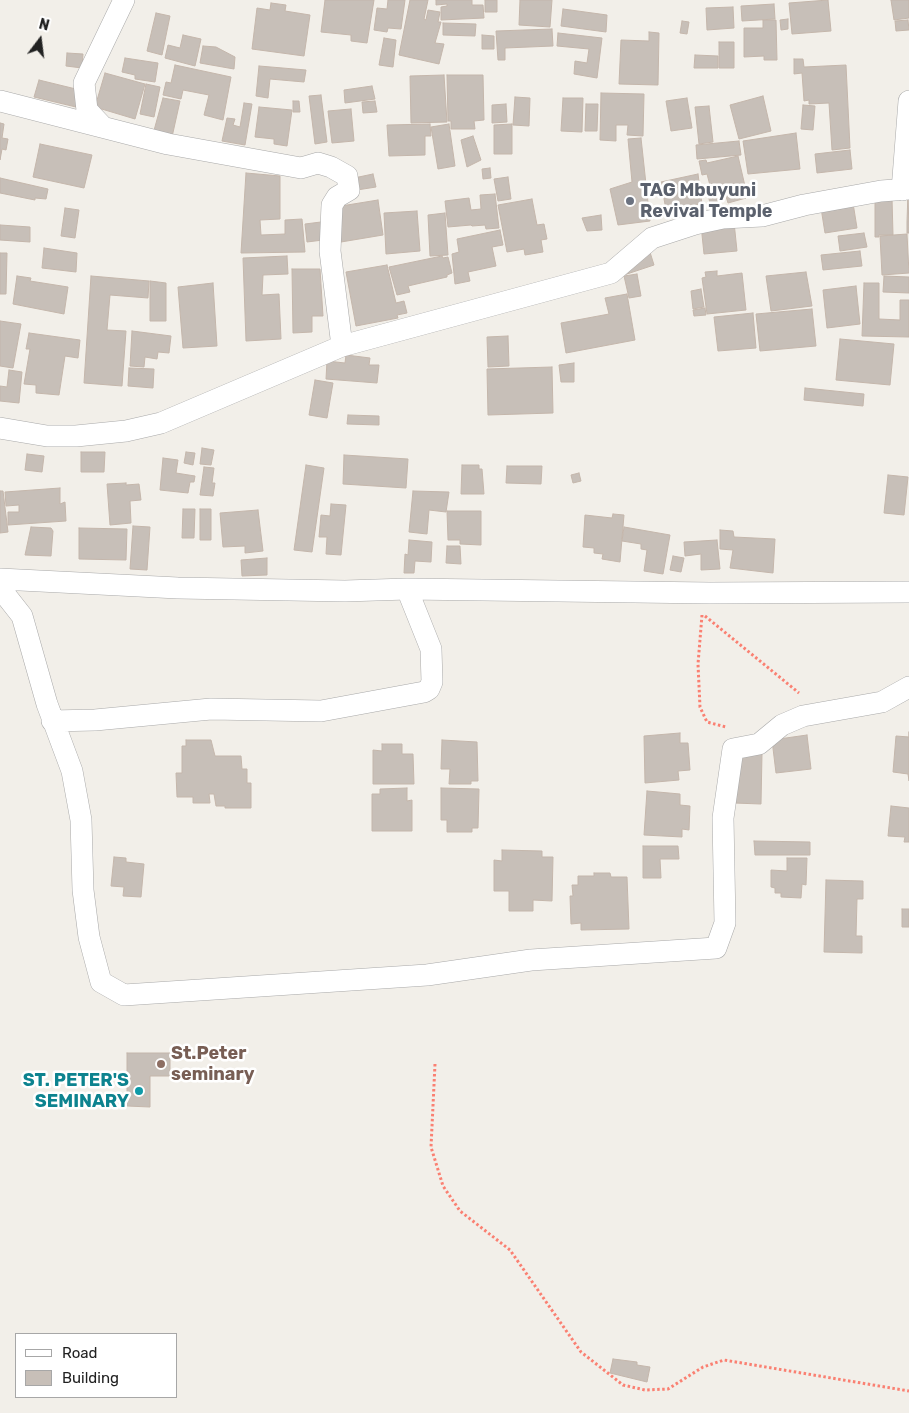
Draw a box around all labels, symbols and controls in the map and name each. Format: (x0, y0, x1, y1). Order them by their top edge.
north arrow (15, 15, 65, 65)
text: N (37, 16, 51, 35)
place label: TAG Mbuyuni Revival Temple (640, 180, 773, 222)
marker: TAG Mbuyuni Revival Temple (624, 195, 636, 207)
place label: St.Peter seminary (171, 1043, 254, 1086)
marker: St.Peter seminary (155, 1058, 167, 1070)
place label: ST. PETER'S SEMINARY (23, 1070, 129, 1112)
marker: ST. PETER'S SEMINARY (133, 1085, 145, 1097)
legend (15, 1333, 178, 1398)
text: Road (62, 1344, 98, 1362)
text: Building (62, 1369, 119, 1387)

